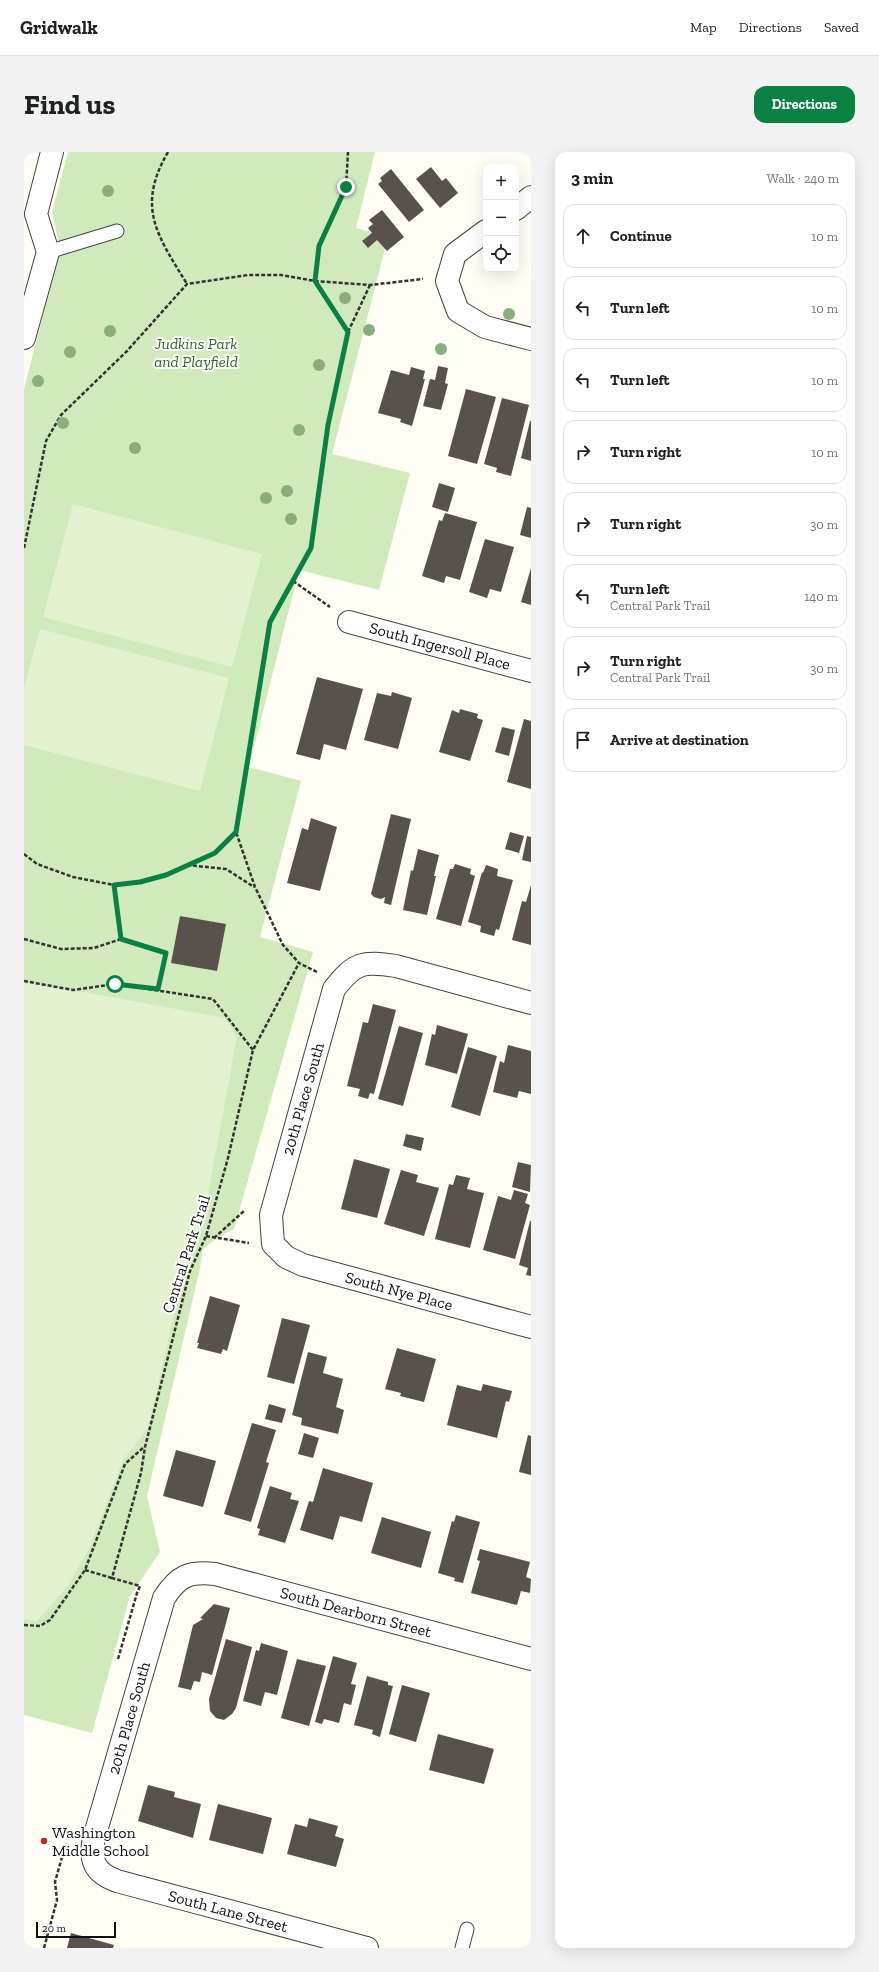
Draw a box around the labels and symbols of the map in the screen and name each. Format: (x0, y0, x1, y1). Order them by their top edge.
route end (337, 178, 355, 196)
park label: Judkins Park and Playfield (154, 334, 238, 371)
street label: South Ingersoll Place (368, 618, 512, 674)
route start (106, 975, 124, 993)
street label: 20th Place South (278, 1041, 328, 1157)
street label: Central Park Trail (158, 1192, 214, 1316)
street label: South Nye Place (343, 1268, 455, 1314)
street label: South Dearborn Street (278, 1583, 434, 1641)
street label: 20th Place South (104, 1660, 154, 1776)
place label: Washington Middle School (52, 1823, 149, 1860)
marker: Washington Middle School (39, 1836, 49, 1846)
street label: South Lane Street (166, 1886, 290, 1936)
scale bar (36, 1920, 116, 1939)

